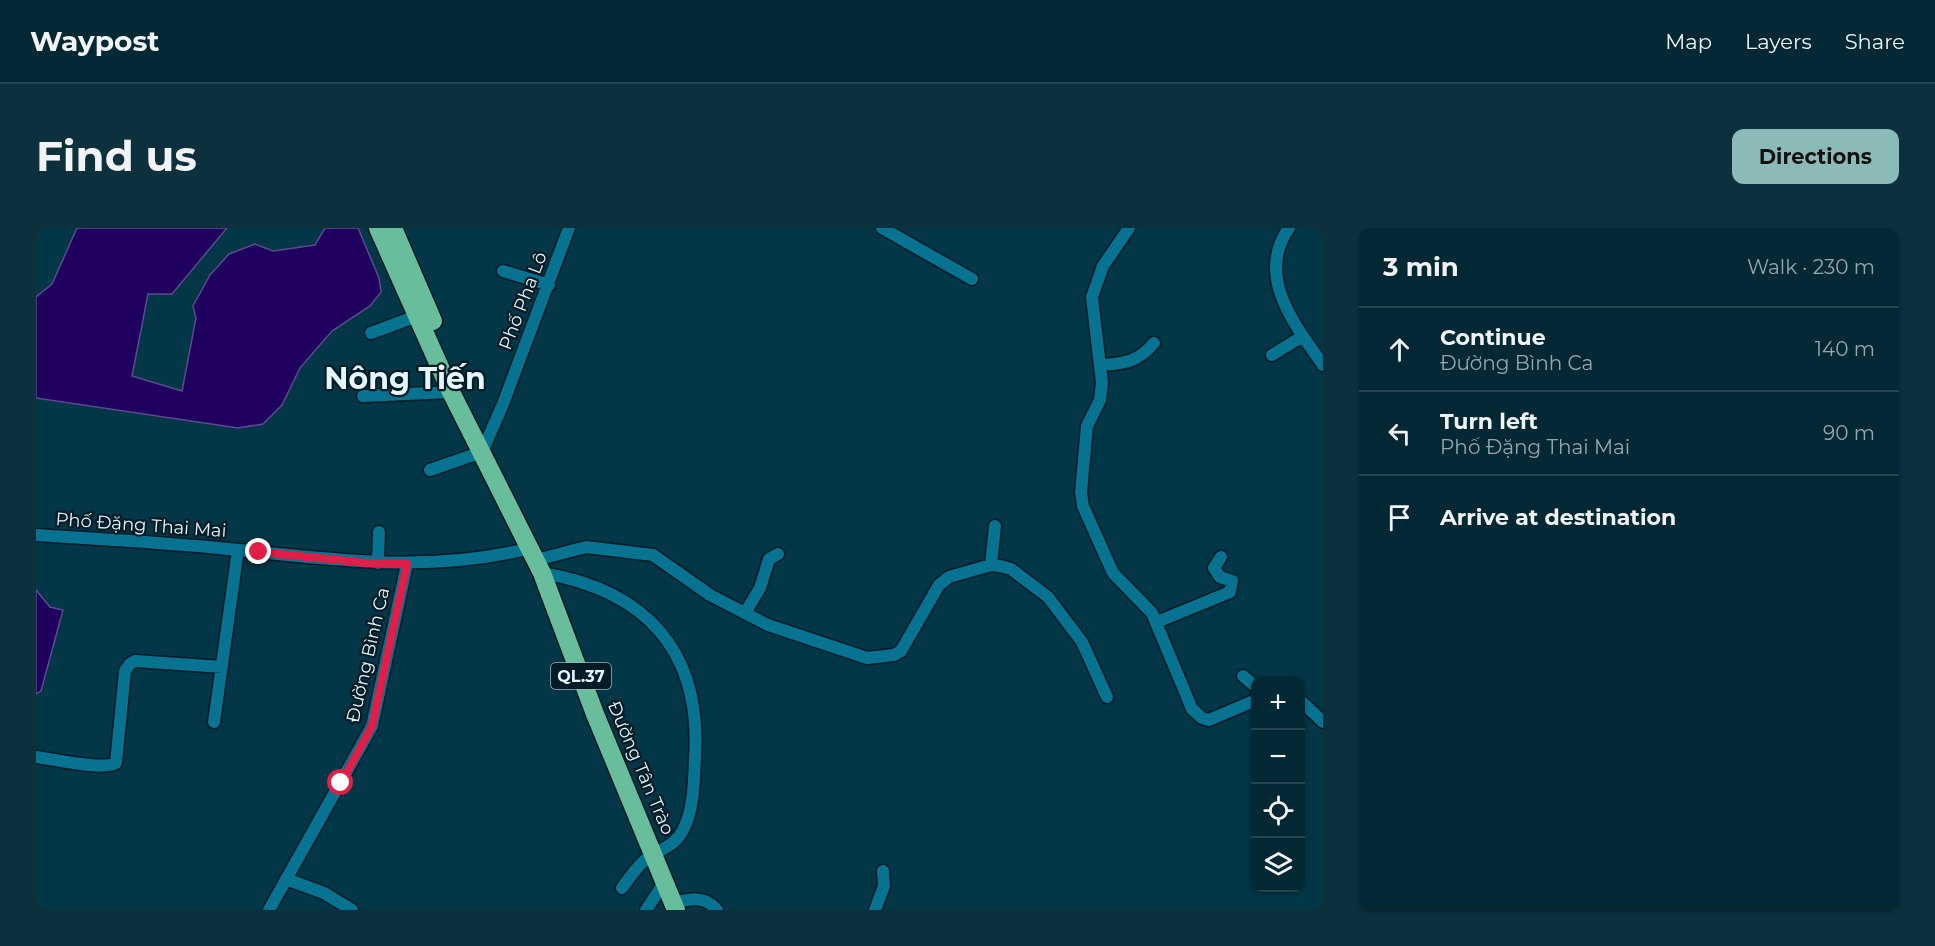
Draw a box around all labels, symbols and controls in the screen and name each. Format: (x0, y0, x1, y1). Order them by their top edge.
text: Waypost (30, 24, 160, 58)
text: Map (1665, 29, 1712, 54)
text: Layers (1745, 29, 1812, 54)
text: Share (1845, 29, 1905, 54)
button: Directions (1732, 129, 1899, 184)
text: Find us (36, 130, 197, 182)
street label: Phố Pha Lô (494, 249, 552, 353)
text: 3 min (1383, 251, 1459, 283)
text: Walk · 230 m (1747, 255, 1875, 279)
text: Continue (1440, 324, 1546, 351)
icon: ahead (1383, 333, 1416, 366)
text: 140 m (1815, 337, 1875, 361)
text: Đường Bình Ca (1440, 351, 1593, 375)
district label: Nông Tiến (324, 360, 486, 397)
text: Turn left (1440, 408, 1538, 435)
icon: left (1383, 417, 1416, 450)
text: 90 m (1823, 421, 1875, 445)
text: Phố Đặng Thai Mai (1440, 435, 1630, 459)
icon: arrive (1383, 501, 1416, 534)
text: Arrive at destination (1440, 504, 1676, 531)
street label: Phố Đặng Thai Mai (55, 508, 227, 542)
route end (245, 538, 271, 564)
street label: Đường Bình Ca (342, 585, 394, 725)
road number: QL.37 (551, 663, 611, 689)
map controls (1251, 676, 1305, 892)
button: + (1251, 676, 1305, 730)
street label: Đường Tân Trào (603, 698, 679, 838)
button: − (1251, 730, 1305, 784)
route start (327, 769, 353, 795)
button: locate (1251, 784, 1305, 838)
button: layers (1251, 838, 1305, 892)

